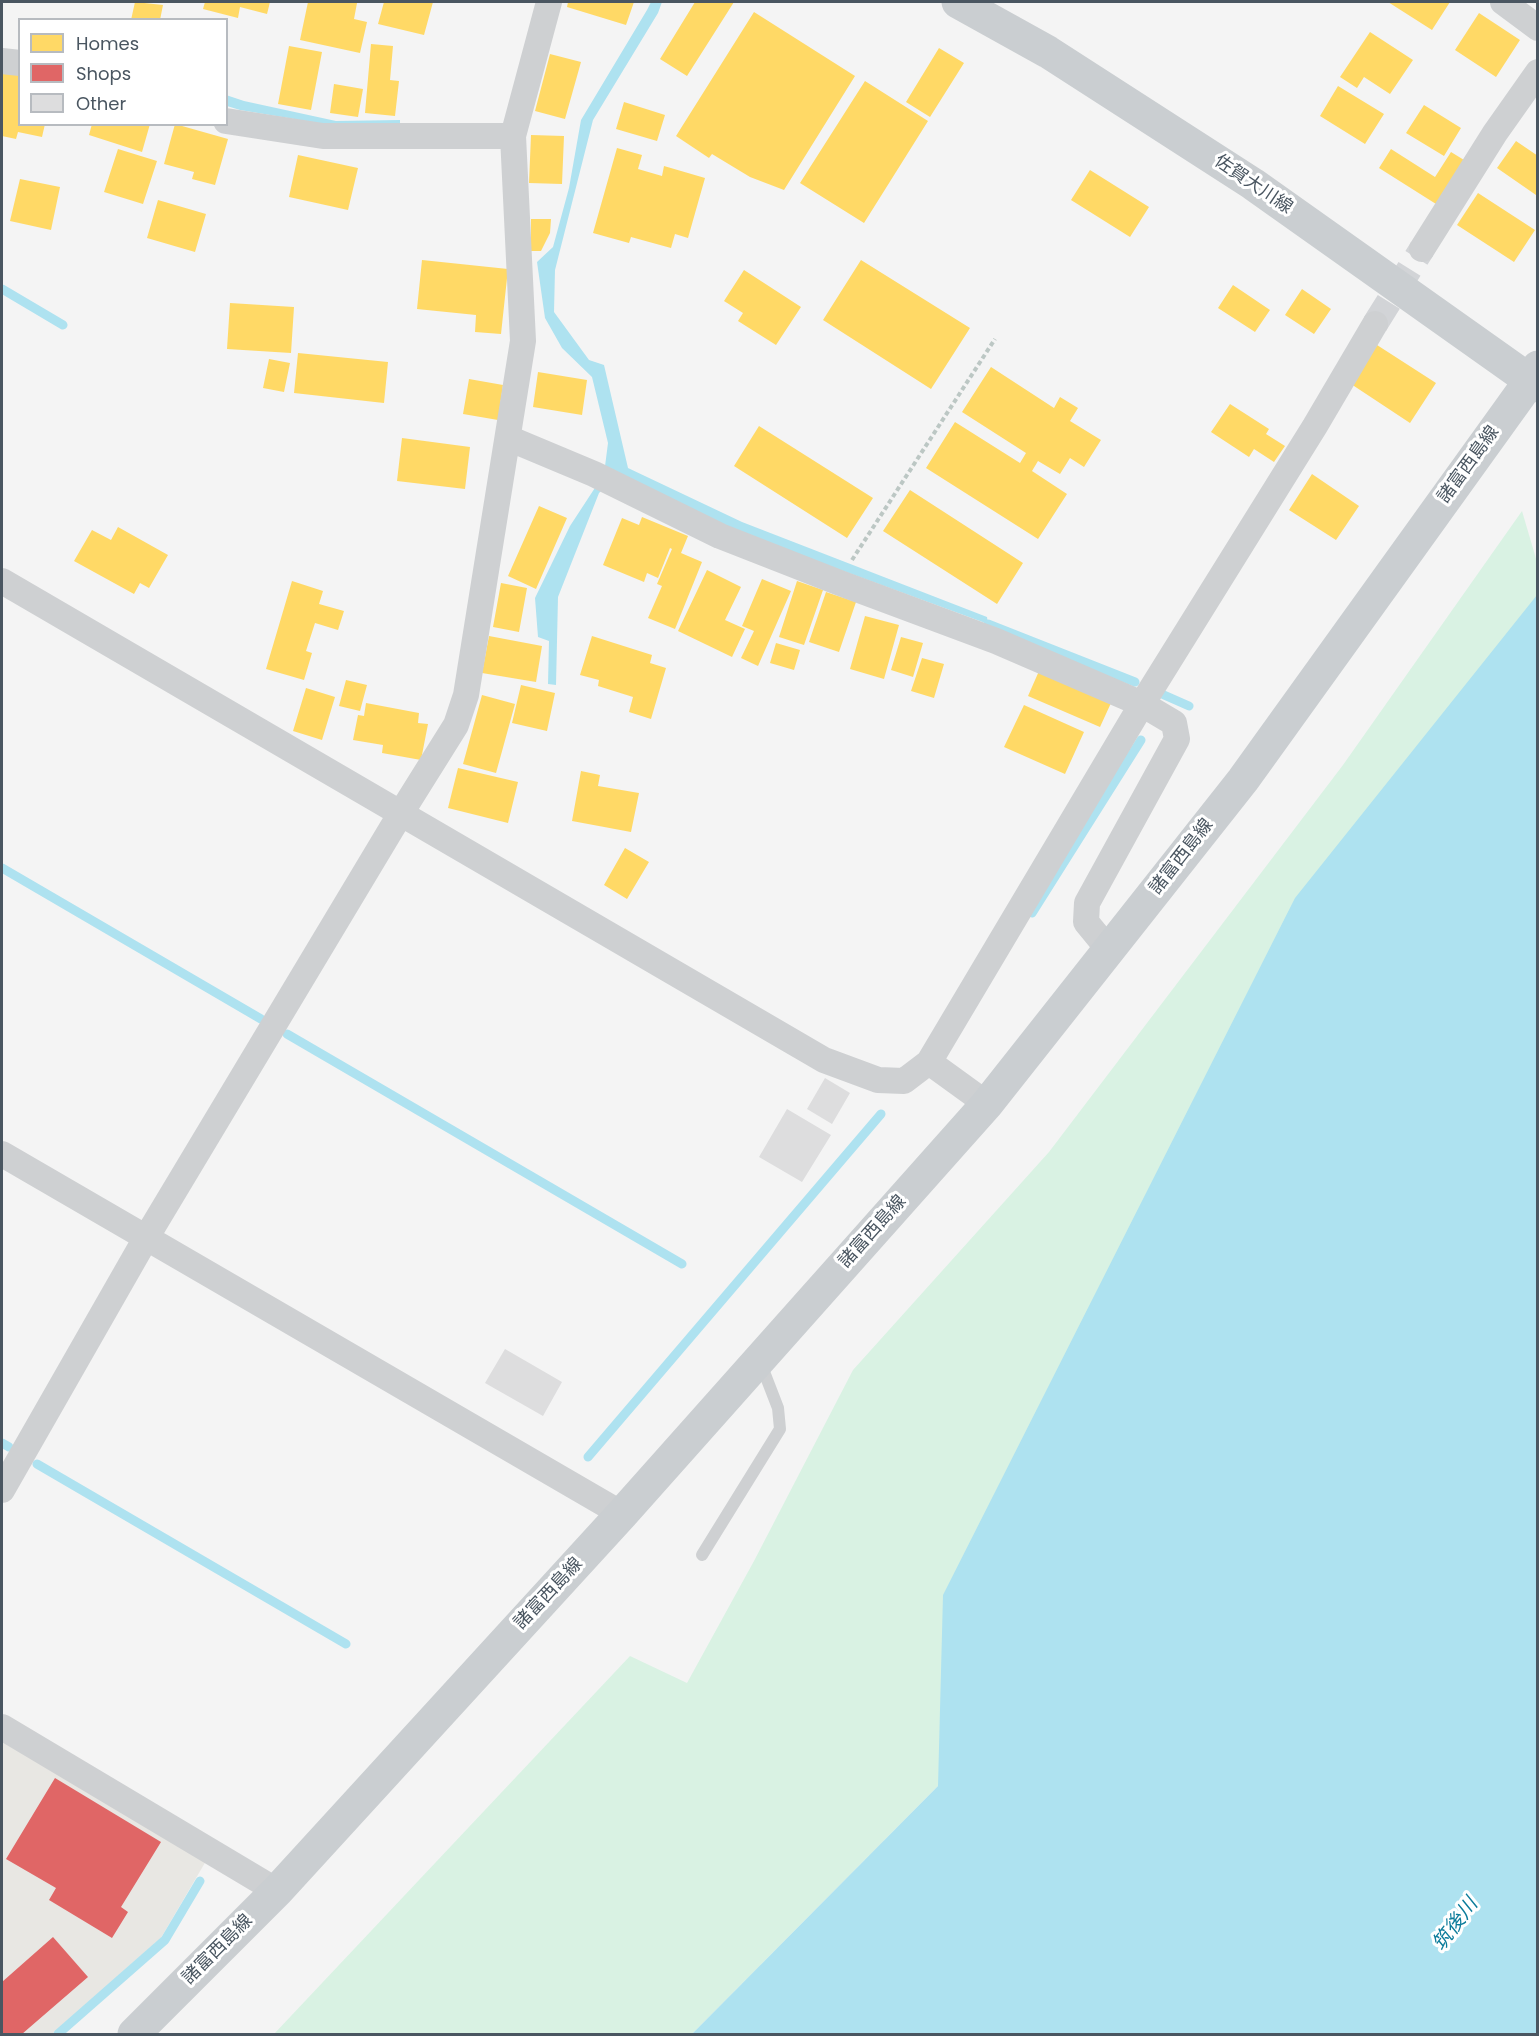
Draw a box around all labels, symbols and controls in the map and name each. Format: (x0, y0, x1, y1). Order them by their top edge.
legend (18, 18, 228, 126)
text: Homes (76, 31, 139, 56)
text: Shops (76, 61, 131, 86)
text: Other (76, 91, 126, 116)
street label: 佐賀大川線 (1210, 151, 1296, 219)
street label: 諸富西島線 (1434, 422, 1504, 508)
street label: 諸富西島線 (1146, 815, 1218, 899)
street label: 諸富西島線 (835, 1191, 911, 1273)
street label: 諸富西島線 (510, 1554, 588, 1634)
water label: 筑後川 (1428, 1894, 1484, 1956)
street label: 諸富西島線 (179, 1911, 257, 1989)

